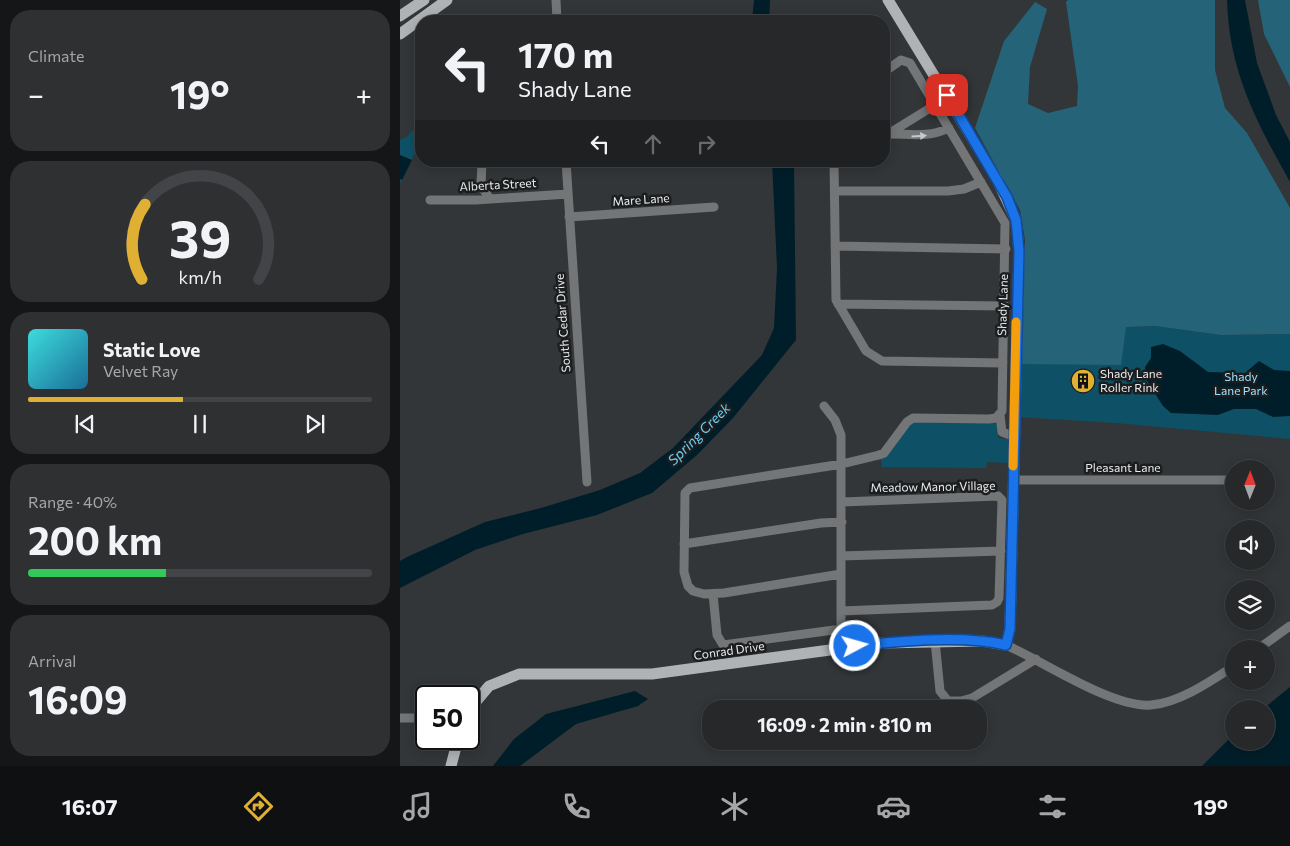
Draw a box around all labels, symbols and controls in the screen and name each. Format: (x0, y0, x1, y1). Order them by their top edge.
text: 170 m (518, 32, 613, 75)
icon: left (435, 35, 500, 100)
text: Climate (28, 46, 84, 65)
text: 19° (170, 70, 230, 117)
pin (926, 74, 968, 116)
text: Shady Lane (518, 75, 632, 102)
text: − (28, 77, 44, 111)
text: + (356, 77, 372, 111)
icon: arrive (933, 81, 961, 109)
icon: left (586, 130, 614, 158)
icon: ahead (639, 130, 667, 158)
icon: right (692, 130, 720, 158)
one-way arrow (911, 131, 927, 139)
street label: Alberta Street (459, 175, 537, 193)
street label: Mare Lane (612, 190, 670, 208)
text: 39 (169, 205, 231, 269)
text: km/h (178, 266, 222, 288)
street label: South Cedar Drive (552, 273, 572, 373)
street label: Shady Lane (994, 274, 1010, 336)
text: Static Love (103, 338, 200, 361)
text: Velvet Ray (103, 361, 178, 380)
place label: Shady Lane Roller Rink (1100, 366, 1162, 394)
building icon: Shady Lane Roller Rink (1070, 368, 1096, 394)
park label: Shady Lane Park (1214, 369, 1268, 397)
water label: Spring Creek (664, 399, 734, 468)
icon: previous (71, 410, 99, 438)
icon: pause (186, 410, 214, 438)
icon: next (301, 410, 329, 438)
street label: Pleasant Lane (1085, 460, 1161, 474)
north arrow (1225, 460, 1275, 510)
map controls (1225, 460, 1275, 750)
street label: Meadow Manor Village (870, 478, 996, 494)
text: Range · 40% (28, 492, 117, 511)
text: 200 km (28, 516, 162, 563)
button: sound (1225, 520, 1275, 570)
button: layers (1225, 580, 1275, 630)
position arrow (828, 619, 880, 671)
street label: Conrad Drive (693, 638, 765, 662)
button: + (1225, 640, 1275, 690)
text: Arrival (28, 651, 76, 670)
text: 16:09 (28, 675, 127, 722)
speed limit sign: 50 (415, 685, 480, 750)
button: − (1225, 700, 1275, 750)
text: 16:09 · 2 min · 810 m (757, 713, 932, 736)
icon: directions (241, 789, 276, 824)
icon: music (400, 789, 435, 824)
icon: phone (559, 789, 594, 824)
icon: climate (717, 789, 752, 824)
icon: car (876, 789, 911, 824)
icon: filters (1035, 789, 1070, 824)
text: 16:07 (62, 793, 118, 820)
text: 19° (1194, 793, 1228, 820)

